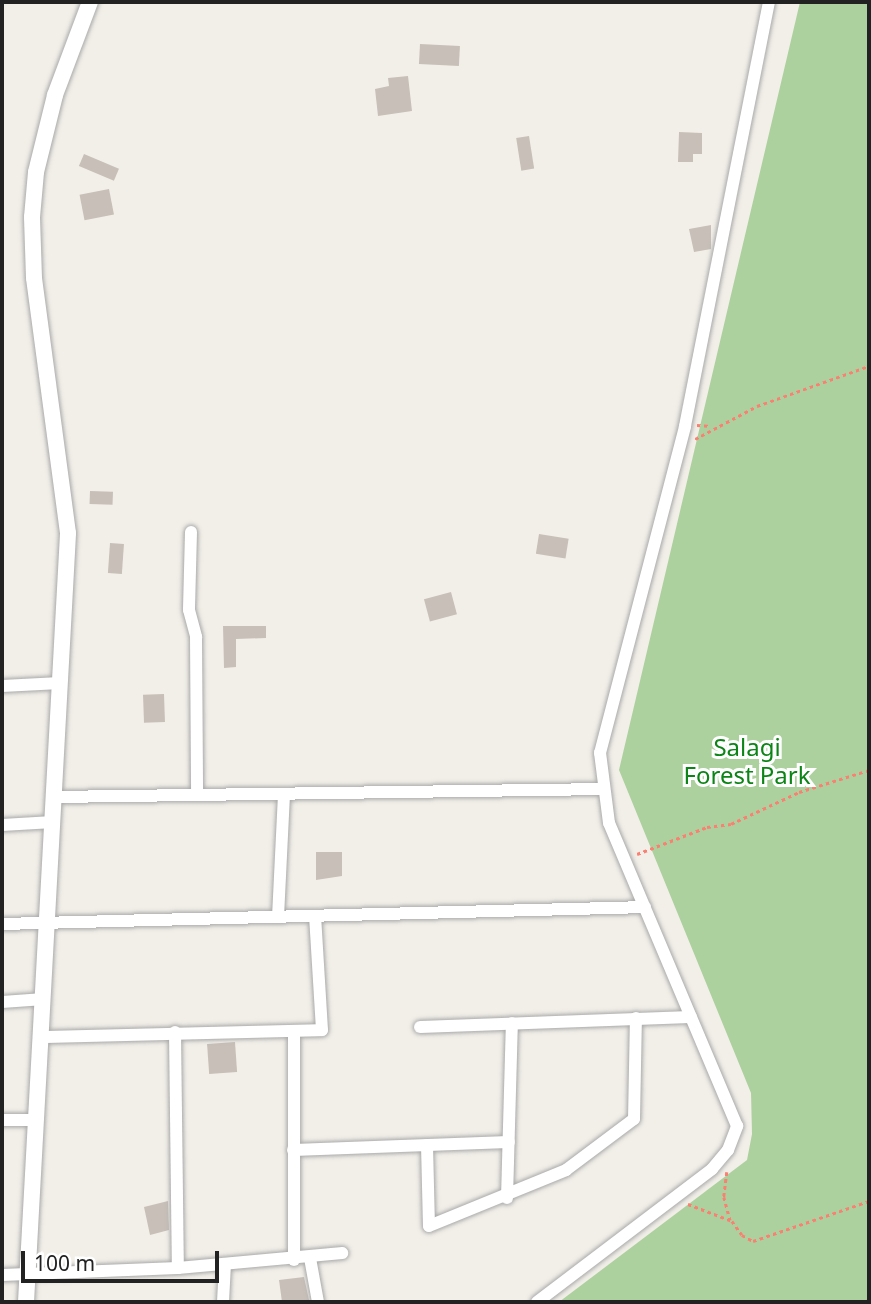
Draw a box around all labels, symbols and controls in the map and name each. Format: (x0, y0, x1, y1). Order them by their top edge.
park label: Salagi Forest Park (683, 733, 811, 789)
scale bar (24, 1238, 222, 1282)
text: 100 m (34, 1249, 95, 1277)

